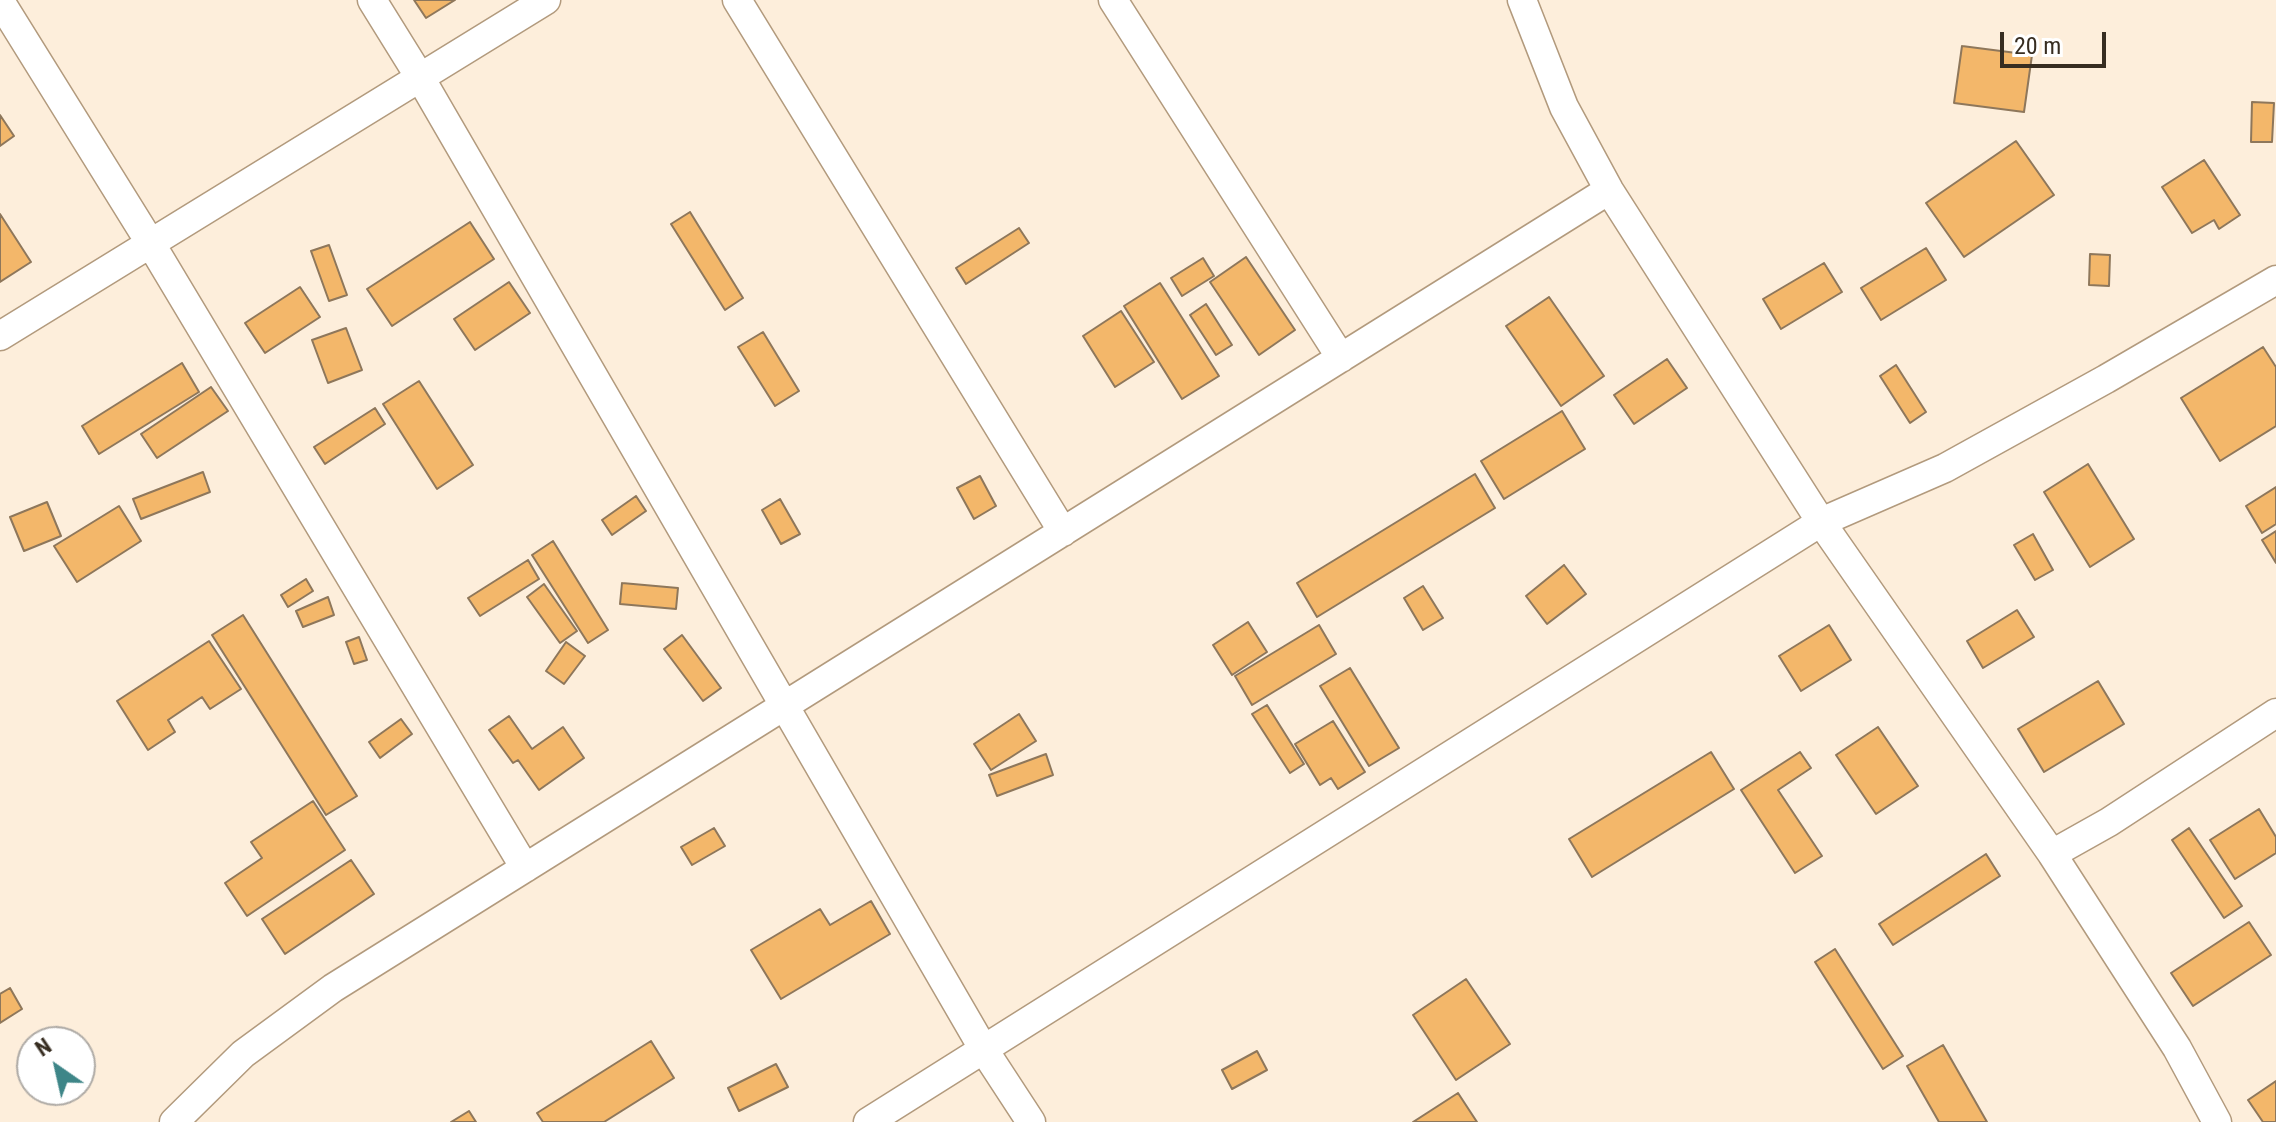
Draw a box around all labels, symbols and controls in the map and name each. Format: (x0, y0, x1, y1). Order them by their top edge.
scale bar (2004, 16, 2110, 66)
text: 20 m (2014, 32, 2061, 60)
north arrow (16, 1026, 96, 1106)
text: N (31, 1033, 56, 1061)

